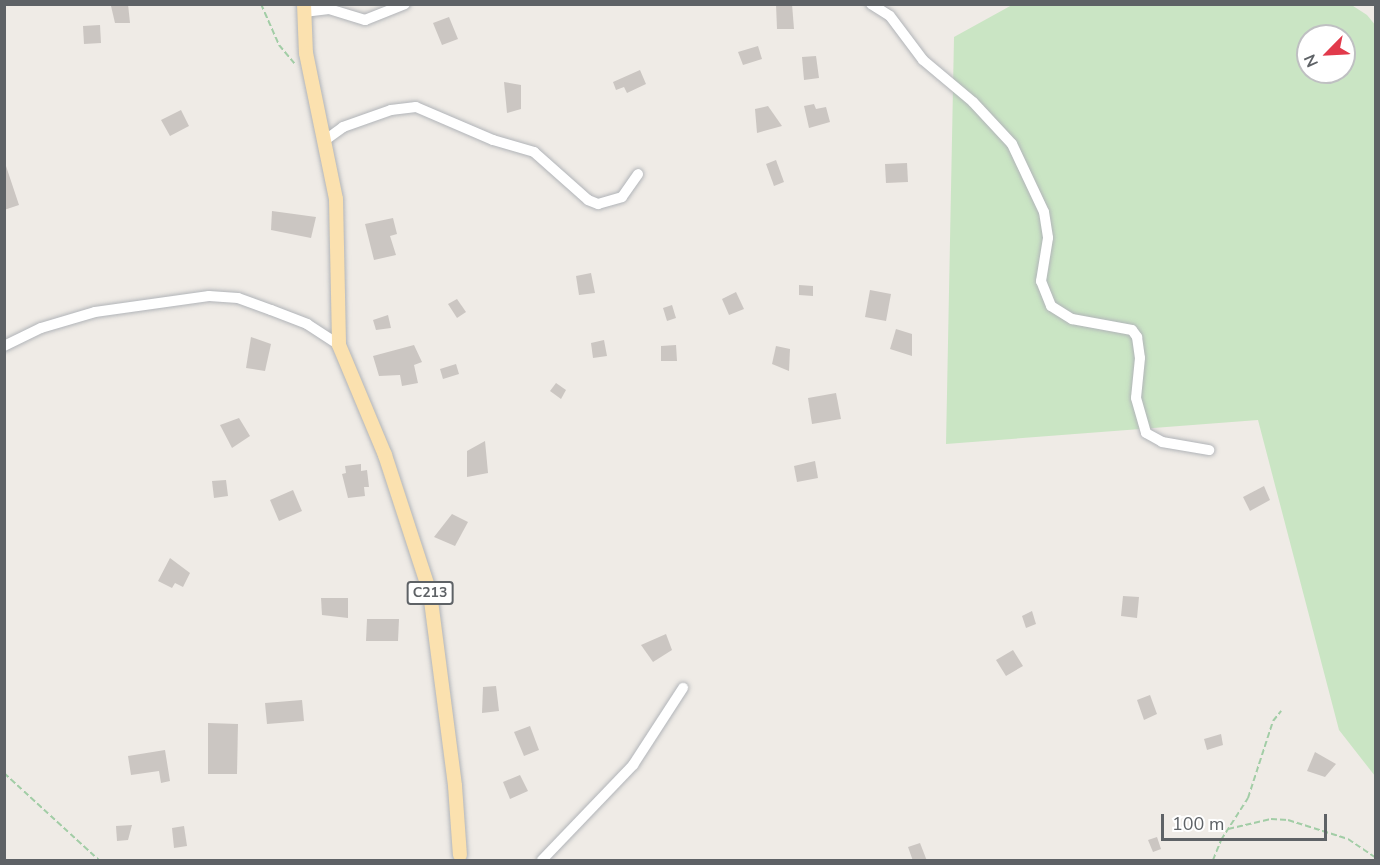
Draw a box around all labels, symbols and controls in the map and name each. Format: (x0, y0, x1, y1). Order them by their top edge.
north arrow (1296, 24, 1356, 84)
text: N (1299, 51, 1324, 70)
road number: C213 (406, 582, 454, 604)
scale bar (1164, 802, 1330, 840)
text: 100 m (1172, 812, 1224, 836)

